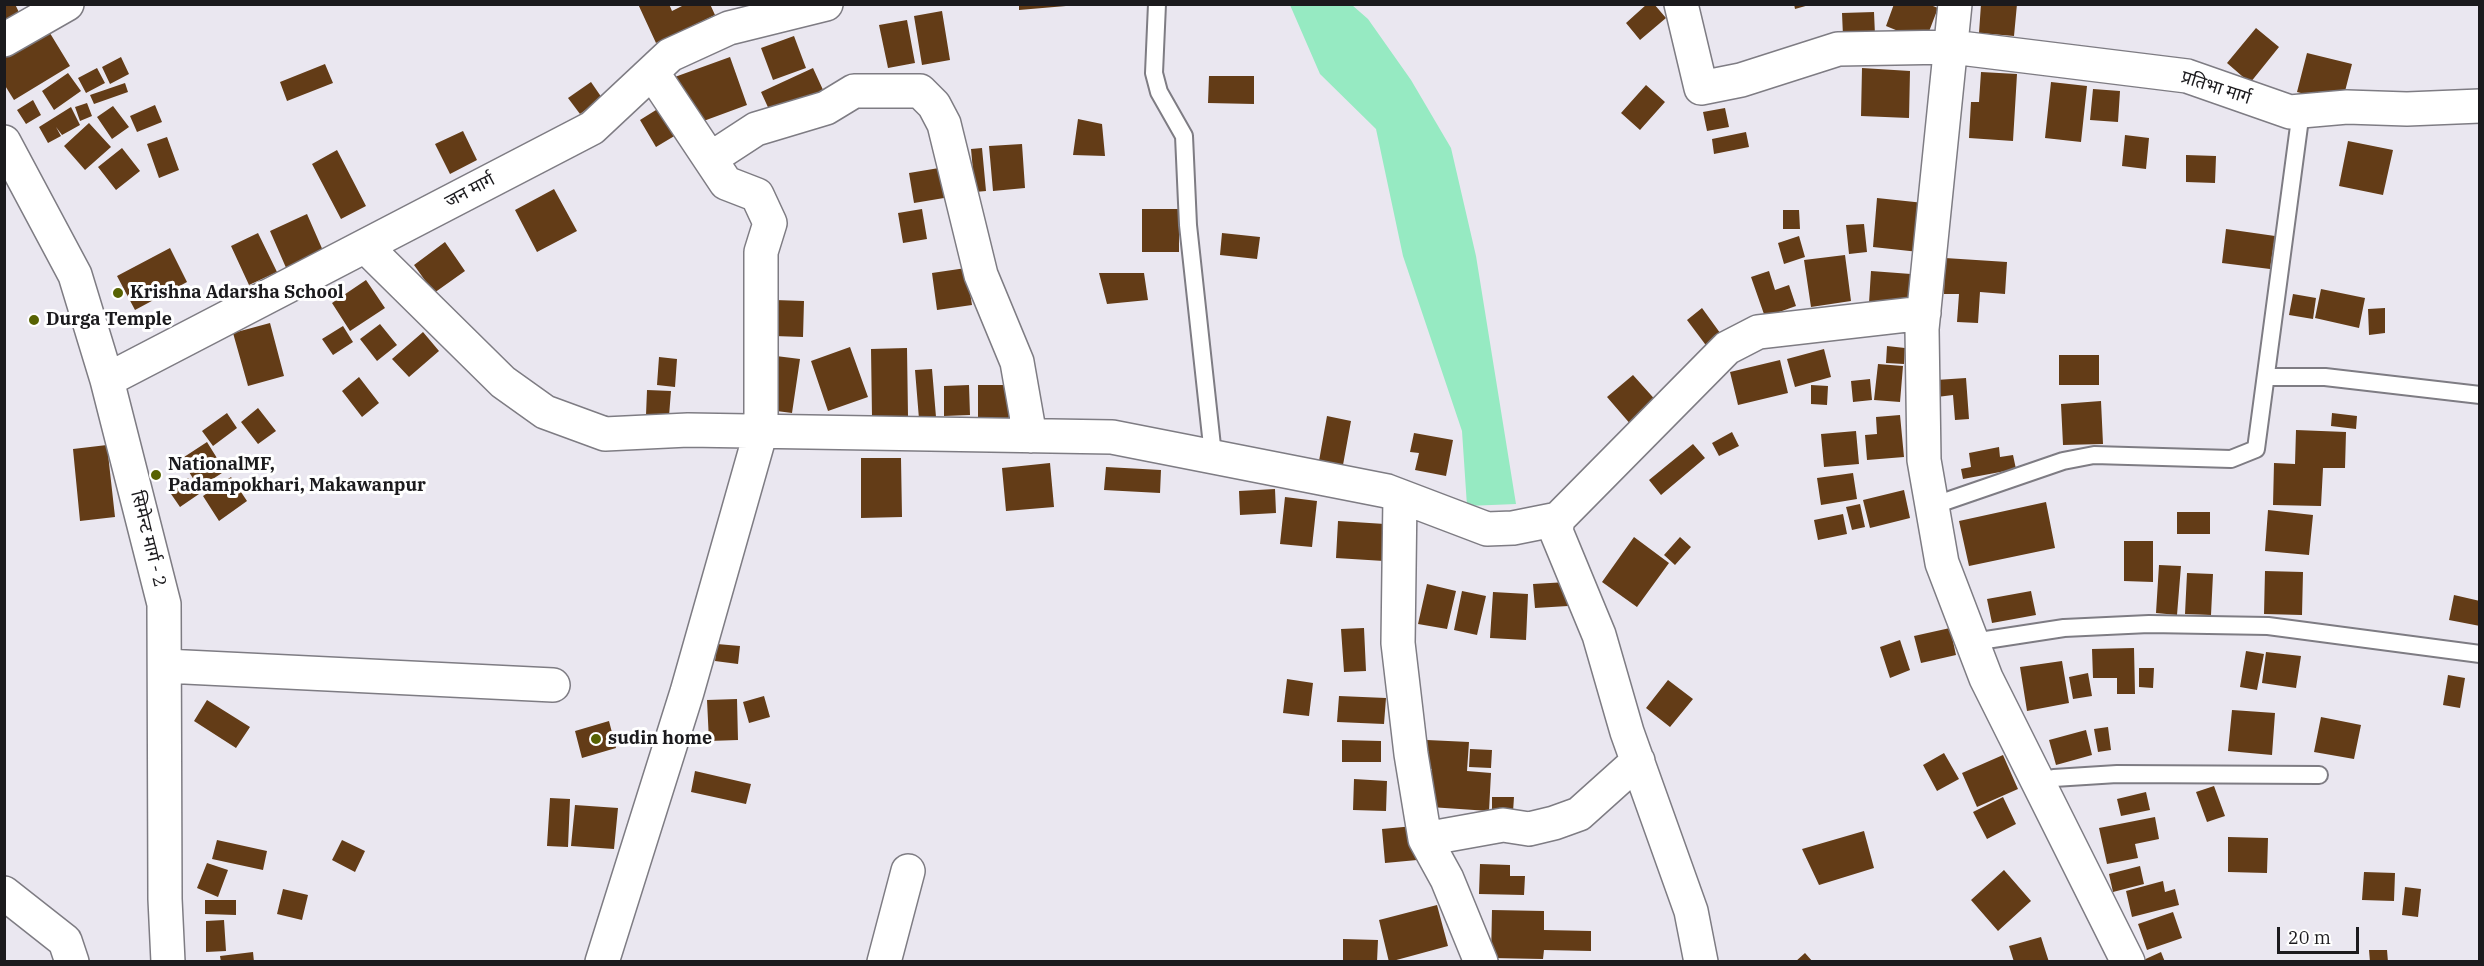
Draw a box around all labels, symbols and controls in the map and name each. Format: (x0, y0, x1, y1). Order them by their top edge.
street label: प्रतिभा मार्ग (2178, 67, 2254, 109)
street label: जन मार्ग (441, 169, 499, 213)
place label: Krishna Adarsha School (130, 282, 344, 304)
marker: Krishna Adarsha School (111, 286, 125, 300)
place label: Durga Temple (46, 309, 172, 331)
marker: Durga Temple (27, 313, 41, 327)
place label: NationalMF, Padampokhari, Makawanpur (168, 454, 426, 496)
marker: NationalMF, Padampokhari, Makawanpur (149, 468, 163, 482)
street label: सिमेन्ट मार्ग - 2 (126, 489, 170, 589)
place label: sudin home (608, 728, 712, 750)
marker: sudin home (589, 732, 603, 746)
scale bar (2280, 915, 2362, 953)
text: 20 m (2288, 926, 2331, 949)

